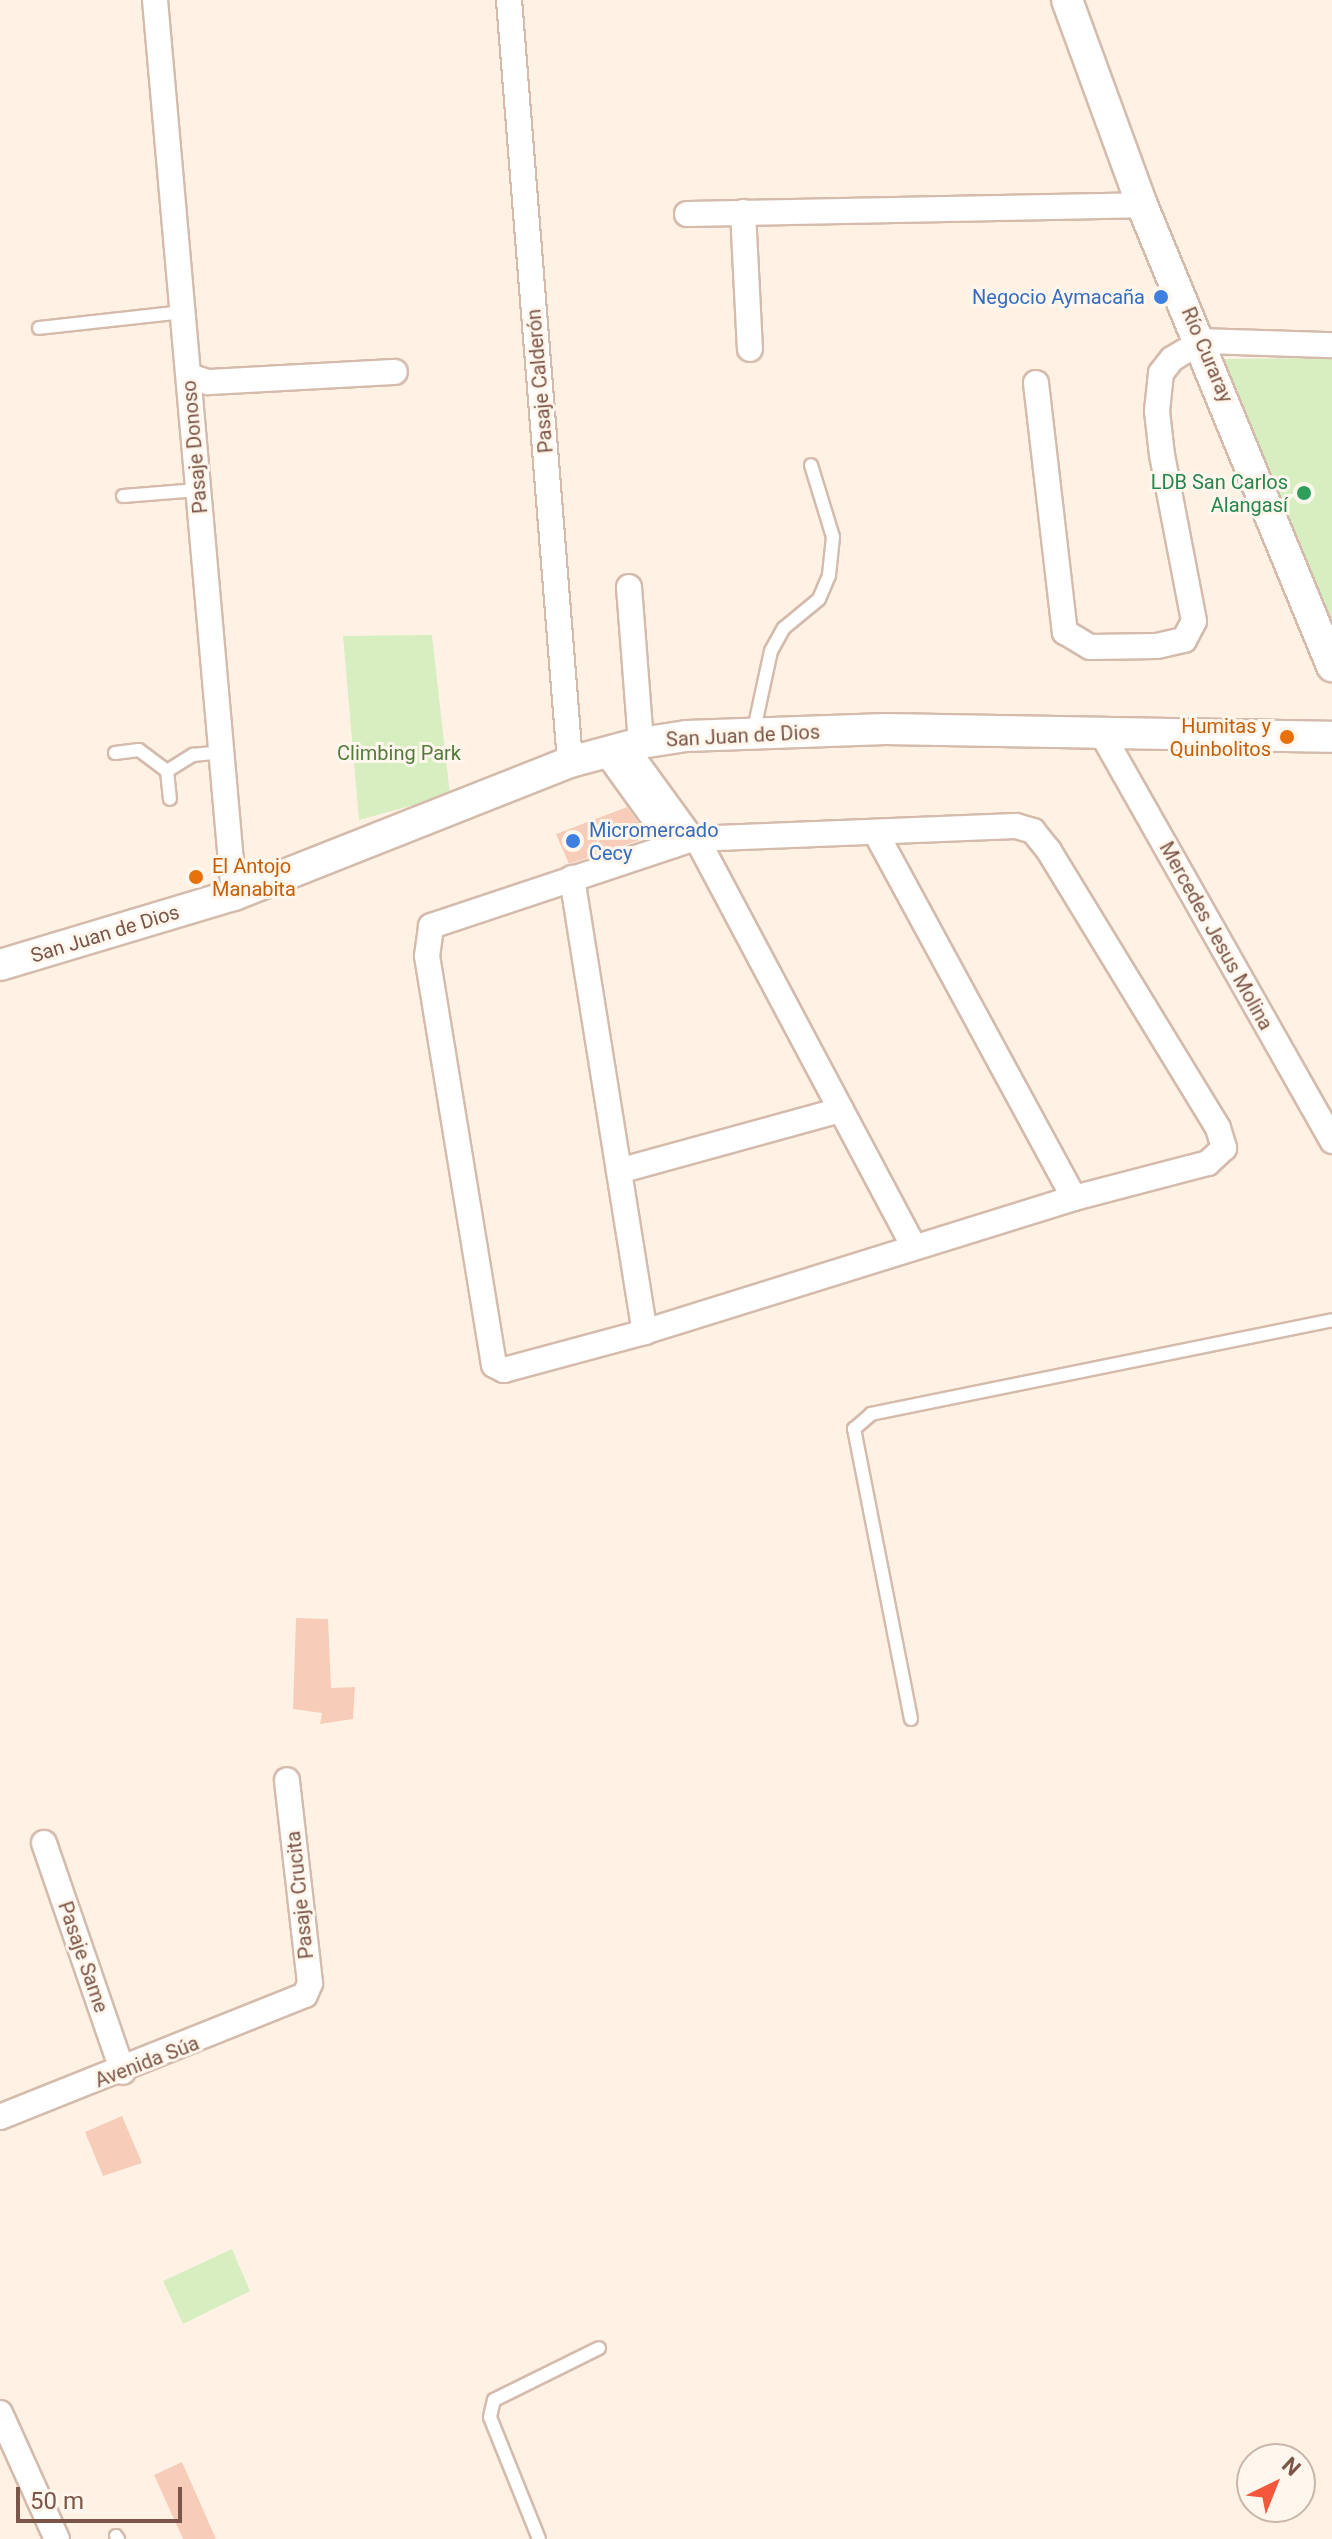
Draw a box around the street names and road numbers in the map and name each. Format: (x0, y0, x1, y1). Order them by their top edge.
street label: Río Curaray (1176, 304, 1238, 406)
street label: Pasaje Calderón (522, 308, 558, 454)
street label: Pasaje Donoso (177, 379, 213, 515)
street label: San Juan de Dios (665, 720, 821, 752)
street label: Mercedes Jesus Molina (1154, 838, 1278, 1034)
street label: San Juan de Dios (28, 900, 182, 968)
street label: Pasaje Crucita (281, 1830, 319, 1960)
street label: Pasaje Same (53, 1898, 113, 2016)
street label: Avenida Súa (92, 2031, 202, 2093)

